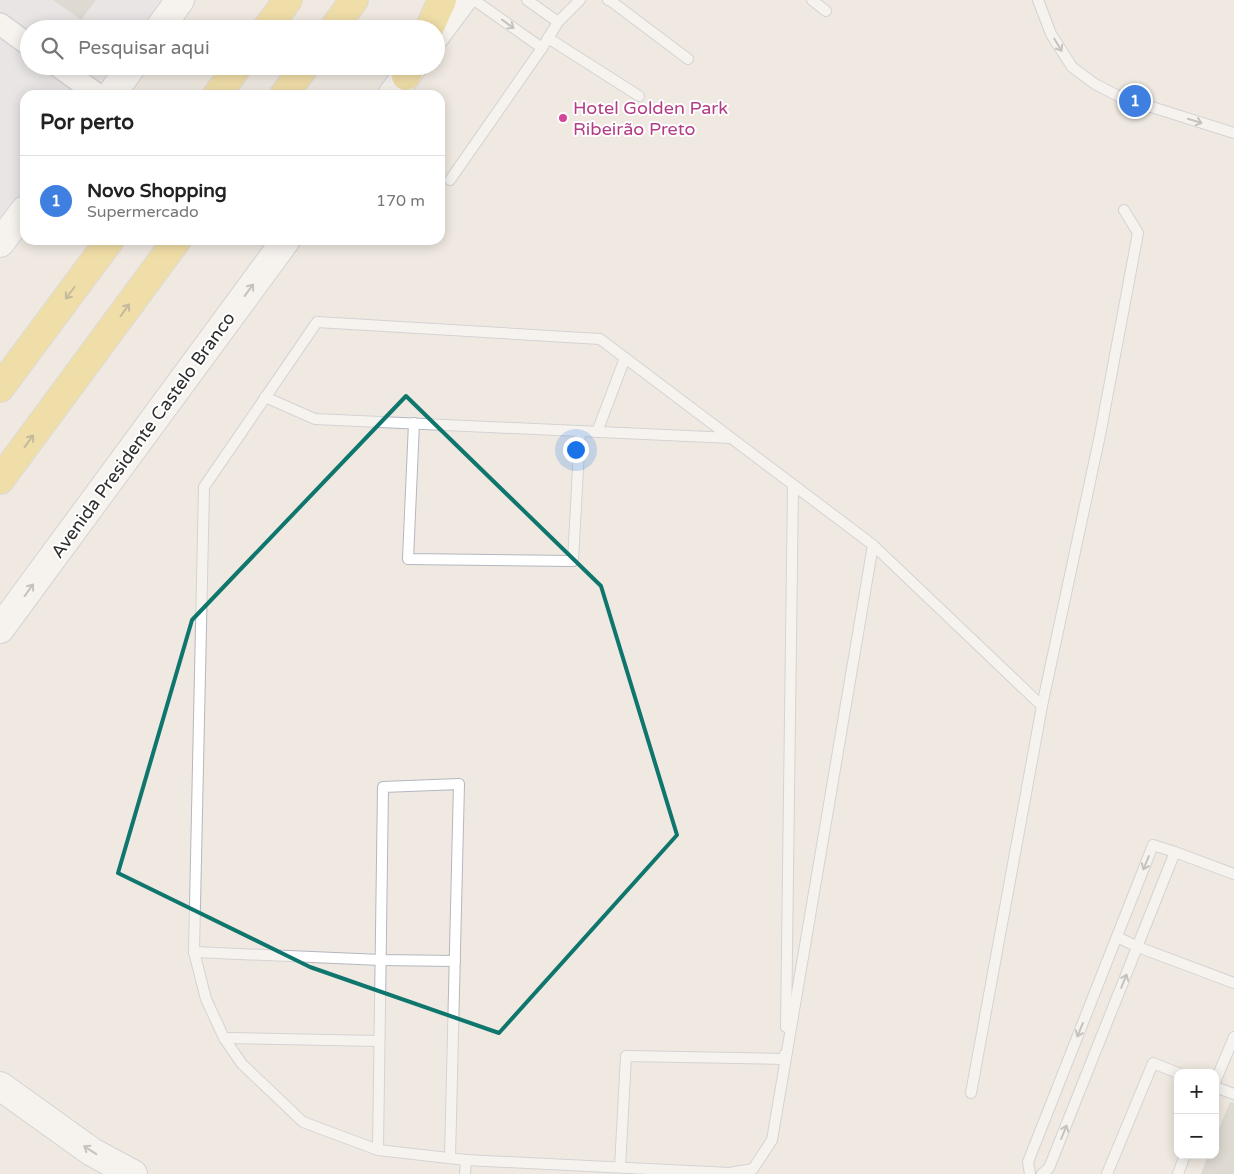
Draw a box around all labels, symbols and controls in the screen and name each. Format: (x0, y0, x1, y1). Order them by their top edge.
one-way arrow (501, 19, 515, 29)
search box (20, 20, 445, 75)
icon: search (38, 34, 66, 62)
text: Pesquisar aqui (78, 37, 210, 59)
one-way arrow (1053, 37, 1063, 51)
pin: 1 (1119, 82, 1151, 120)
place label: Hotel Golden Park Ribeirão Preto (573, 97, 728, 140)
text: Por perto (40, 110, 134, 135)
marker: Hotel Golden Park Ribeirão Preto (557, 112, 569, 124)
one-way arrow (1187, 116, 1203, 126)
text: Novo Shopping (87, 180, 227, 202)
text: 1 (51, 191, 61, 211)
text: 170 m (376, 191, 425, 211)
text: Supermercado (87, 202, 199, 222)
one-way arrow (244, 284, 255, 297)
one-way arrow (65, 286, 75, 300)
one-way arrow (120, 304, 131, 317)
street label: Avenida Presidente Castelo Branco (46, 308, 240, 562)
one-way arrow (24, 434, 34, 448)
your location (563, 437, 589, 463)
one-way arrow (24, 583, 34, 597)
one-way arrow (1141, 855, 1151, 870)
one-way arrow (1120, 974, 1129, 989)
one-way arrow (1075, 1023, 1084, 1038)
map controls (1174, 1069, 1219, 1159)
button: + (1174, 1069, 1219, 1114)
button: − (1174, 1114, 1219, 1159)
one-way arrow (1060, 1124, 1069, 1139)
one-way arrow (83, 1145, 97, 1156)

